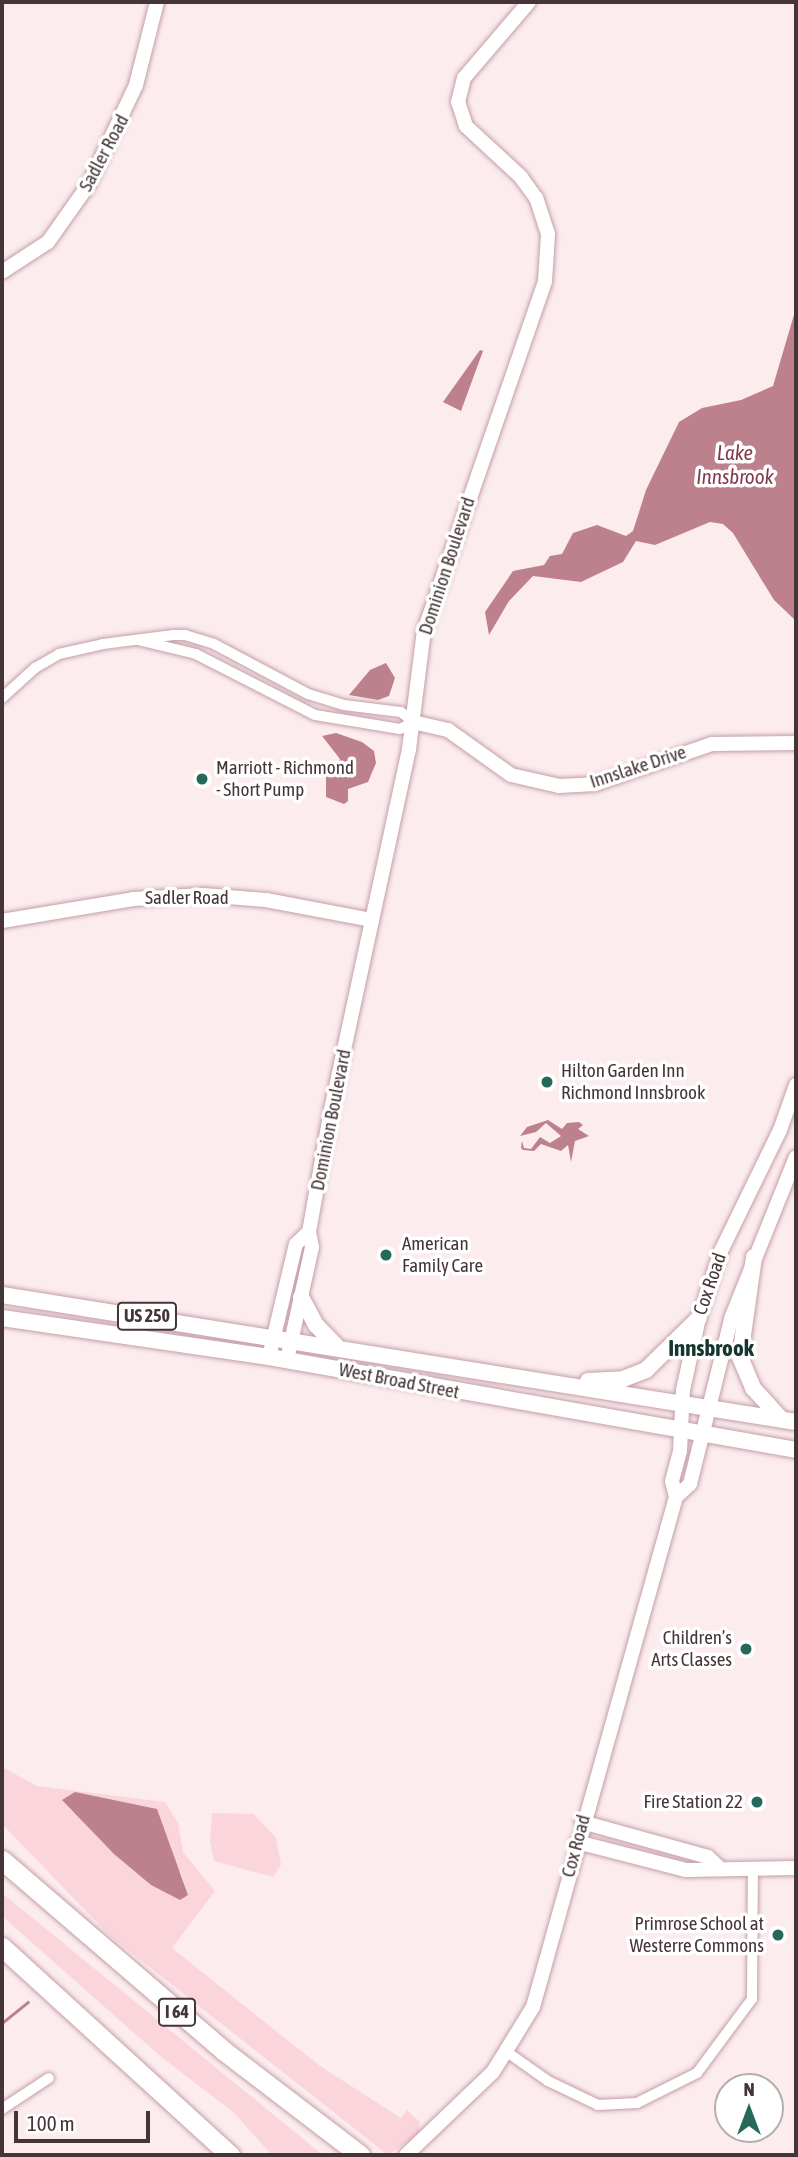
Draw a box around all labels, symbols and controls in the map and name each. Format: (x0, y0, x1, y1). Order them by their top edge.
street label: Sadler Road (74, 111, 134, 195)
water label: Lake Innsbrook (696, 439, 774, 489)
street label: Dominion Boulevard (414, 494, 480, 638)
street label: Innslake Drive (587, 741, 689, 793)
place label: Marriott - Richmond - Short Pump (216, 757, 354, 801)
marker: Marriott - Richmond - Short Pump (194, 771, 210, 787)
street label: Sadler Road (145, 887, 229, 909)
street label: Dominion Boulevard (306, 1047, 356, 1193)
place label: Hilton Garden Inn Richmond Innsbrook (561, 1060, 705, 1104)
marker: Hilton Garden Inn Richmond Innsbrook (539, 1074, 555, 1090)
place label: American Family Care (402, 1233, 483, 1277)
marker: American Family Care (376, 1245, 396, 1265)
street label: Cox Road (689, 1250, 731, 1318)
road number: US 250 (116, 1302, 178, 1330)
district label: Innsbrook (668, 1334, 754, 1362)
street label: West Broad Street (337, 1358, 461, 1404)
place label: Children’s Arts Classes (651, 1627, 732, 1671)
marker: Children’s Arts Classes (738, 1641, 754, 1657)
place label: Fire Station 22 (643, 1791, 743, 1813)
marker: Fire Station 22 (749, 1794, 765, 1810)
street label: Cox Road (557, 1812, 595, 1880)
place label: Primrose School at Westerre Commons (629, 1913, 764, 1957)
marker: Primrose School at Westerre Commons (770, 1927, 786, 1943)
road number: I 64 (158, 1998, 196, 2026)
north arrow (714, 2073, 784, 2143)
text: N (743, 2078, 755, 2100)
scale bar (18, 2098, 154, 2142)
text: 100 m (27, 2111, 75, 2135)

